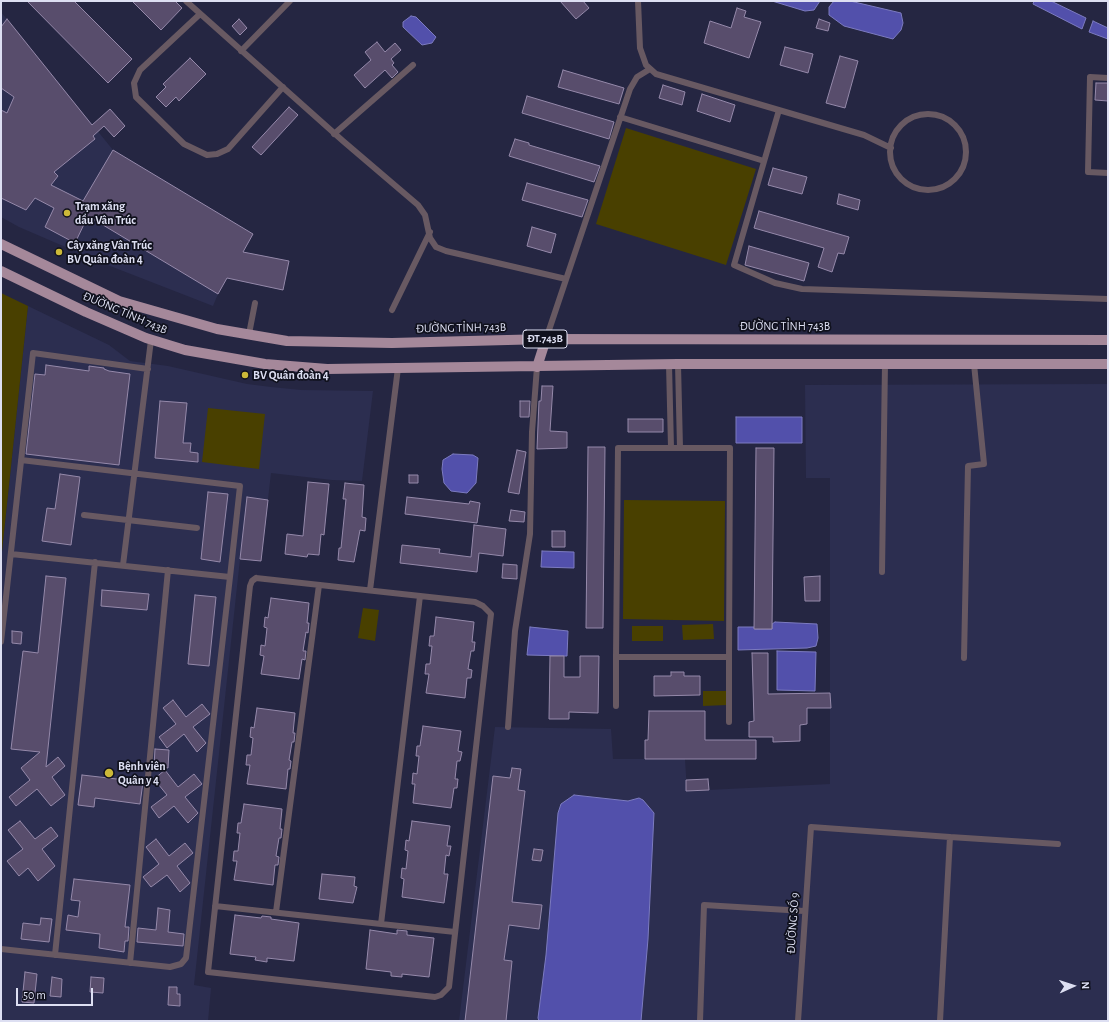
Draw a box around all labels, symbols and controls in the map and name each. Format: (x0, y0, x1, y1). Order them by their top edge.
place label: Trạm xăng dầu Vân Trúc (75, 199, 136, 227)
marker: Trạm xăng dầu Vân Trúc (62, 208, 72, 218)
place label: Cây xăng Vân Trúc BV Quân đoàn 4 (67, 238, 152, 266)
marker: Cây xăng Vân Trúc BV Quân đoàn 4 (54, 247, 64, 257)
street label: ĐƯỜNG TỈNH 743B (81, 289, 169, 337)
street label: ĐƯỜNG TỈNH 743B (740, 319, 830, 333)
street label: ĐƯỜNG TỈNH 743B (416, 320, 506, 336)
road number: ĐT.743B (523, 330, 567, 348)
place label: BV Quân đoàn 4 (253, 368, 329, 382)
marker: BV Quân đoàn 4 (240, 370, 250, 380)
place label: Bệnh viên Quân y 4 (118, 759, 166, 787)
marker: Bệnh viên Quân y 4 (103, 767, 115, 779)
street label: ĐƯỜNG SỐ 9 (784, 892, 802, 954)
north arrow (1053, 966, 1093, 1006)
scale bar (18, 980, 95, 1006)
text: N (1080, 981, 1091, 989)
text: 50 m (23, 989, 46, 1001)

